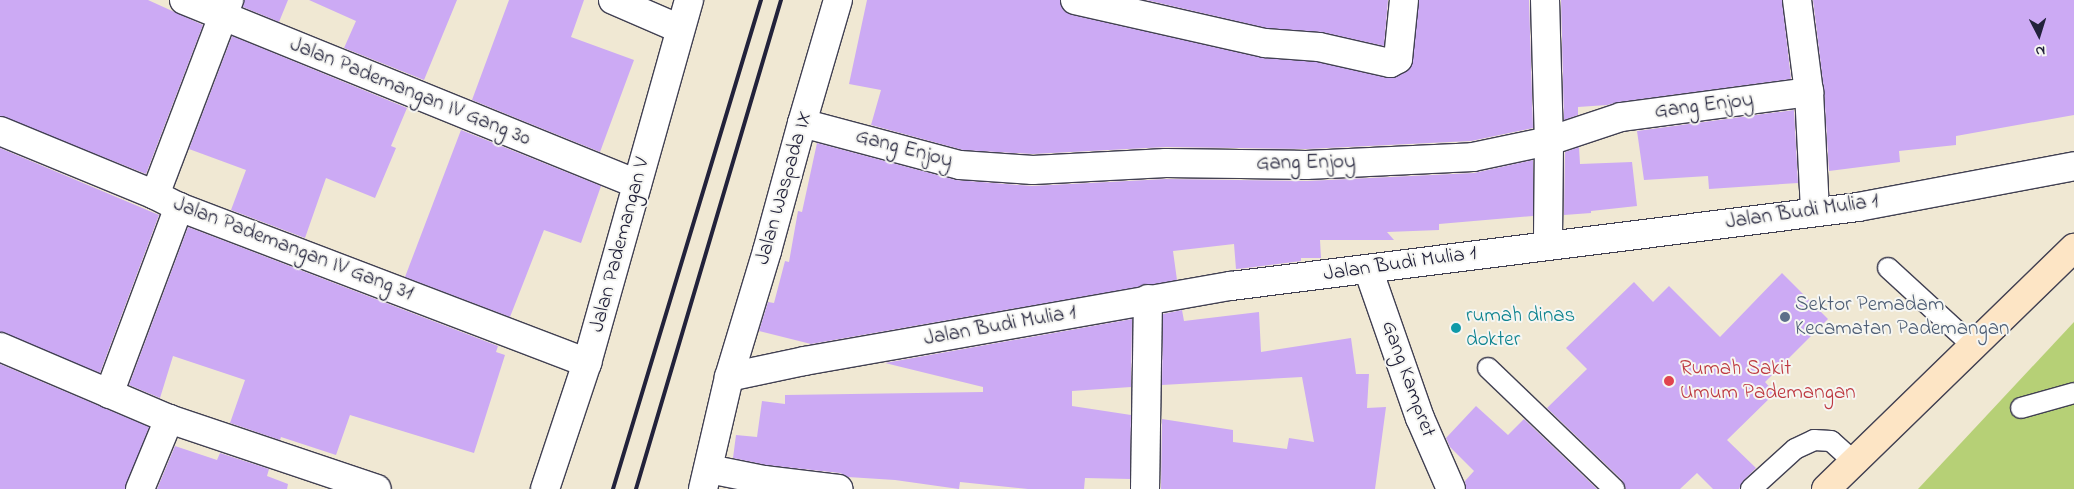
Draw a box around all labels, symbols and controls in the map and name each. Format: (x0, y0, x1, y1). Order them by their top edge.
north arrow (2014, 10, 2064, 60)
street label: Jalan Pademangan IV Gang 30 (286, 32, 534, 152)
text: N (2035, 40, 2046, 61)
street label: Gang Enjoy (1653, 87, 1755, 125)
street label: Jalan Waspada IX (750, 108, 818, 268)
street label: Gang Enjoy (853, 124, 955, 174)
street label: Gang Enjoy (1256, 150, 1356, 176)
street label: Jalan Pademangan V (585, 155, 655, 335)
street label: Jalan Budi Mulia 1 (1724, 189, 1880, 235)
street label: Jalan Pademangan IV Gang 31 (170, 192, 416, 306)
street label: Jalan Budi Mulia 1 (1322, 241, 1478, 287)
place label: Sektor Pemadam Kecamatan Pademangan (1795, 292, 2009, 342)
street label: Jalan Budi Mulia 1 (922, 300, 1078, 352)
place label: rumah dinas dokter (1466, 303, 1575, 353)
marker: Sektor Pemadam Kecamatan Pademangan (1779, 311, 1791, 323)
street label: Gang Kampret (1375, 317, 1441, 441)
marker: rumah dinas dokter (1450, 322, 1462, 334)
place label: Rumah Sakit Umum Pademangan (1680, 356, 1856, 406)
marker: Rumah Sakit Umum Pademangan (1662, 374, 1676, 388)

